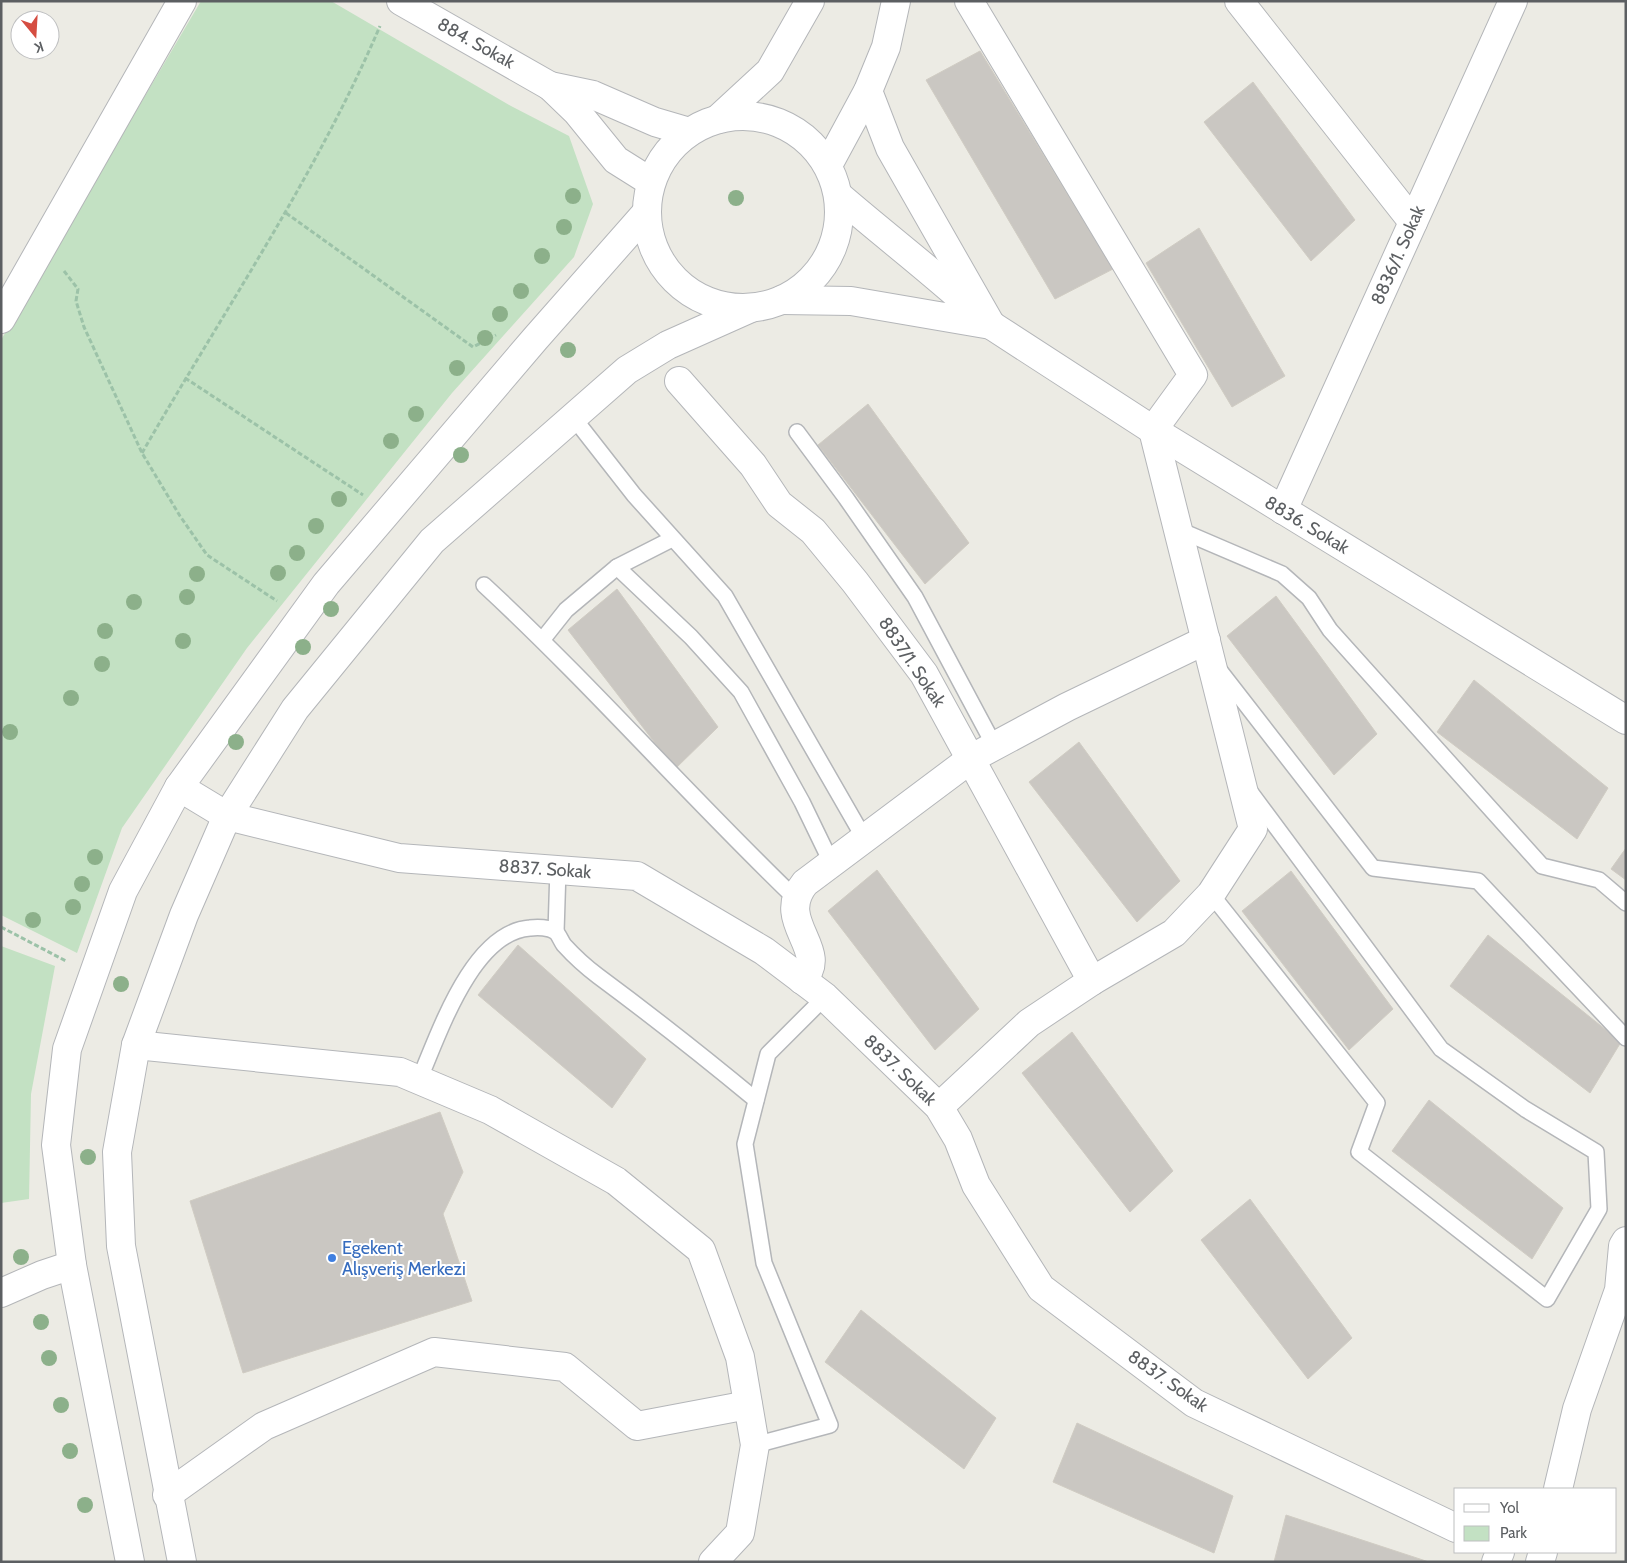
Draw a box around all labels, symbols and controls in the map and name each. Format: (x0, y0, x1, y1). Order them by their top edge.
north arrow (10, 10, 60, 60)
street label: 884. Sokak (434, 13, 519, 74)
text: K (32, 37, 46, 57)
street label: 8836/1. Sokak (1366, 201, 1430, 308)
street label: 8836. Sokak (1261, 491, 1354, 559)
street label: 8837/1. Sokak (874, 613, 951, 712)
street label: 8837. Sokak (498, 855, 593, 883)
street label: 8837. Sokak (859, 1030, 942, 1111)
place label: Egekent Alışveriş Merkezi (342, 1237, 466, 1280)
marker: Egekent Alışveriş Merkezi (326, 1252, 338, 1264)
street label: 8837. Sokak (1124, 1345, 1213, 1417)
legend (1454, 1488, 1617, 1553)
text: Yol (1499, 1499, 1519, 1517)
text: Park (1500, 1524, 1527, 1542)

